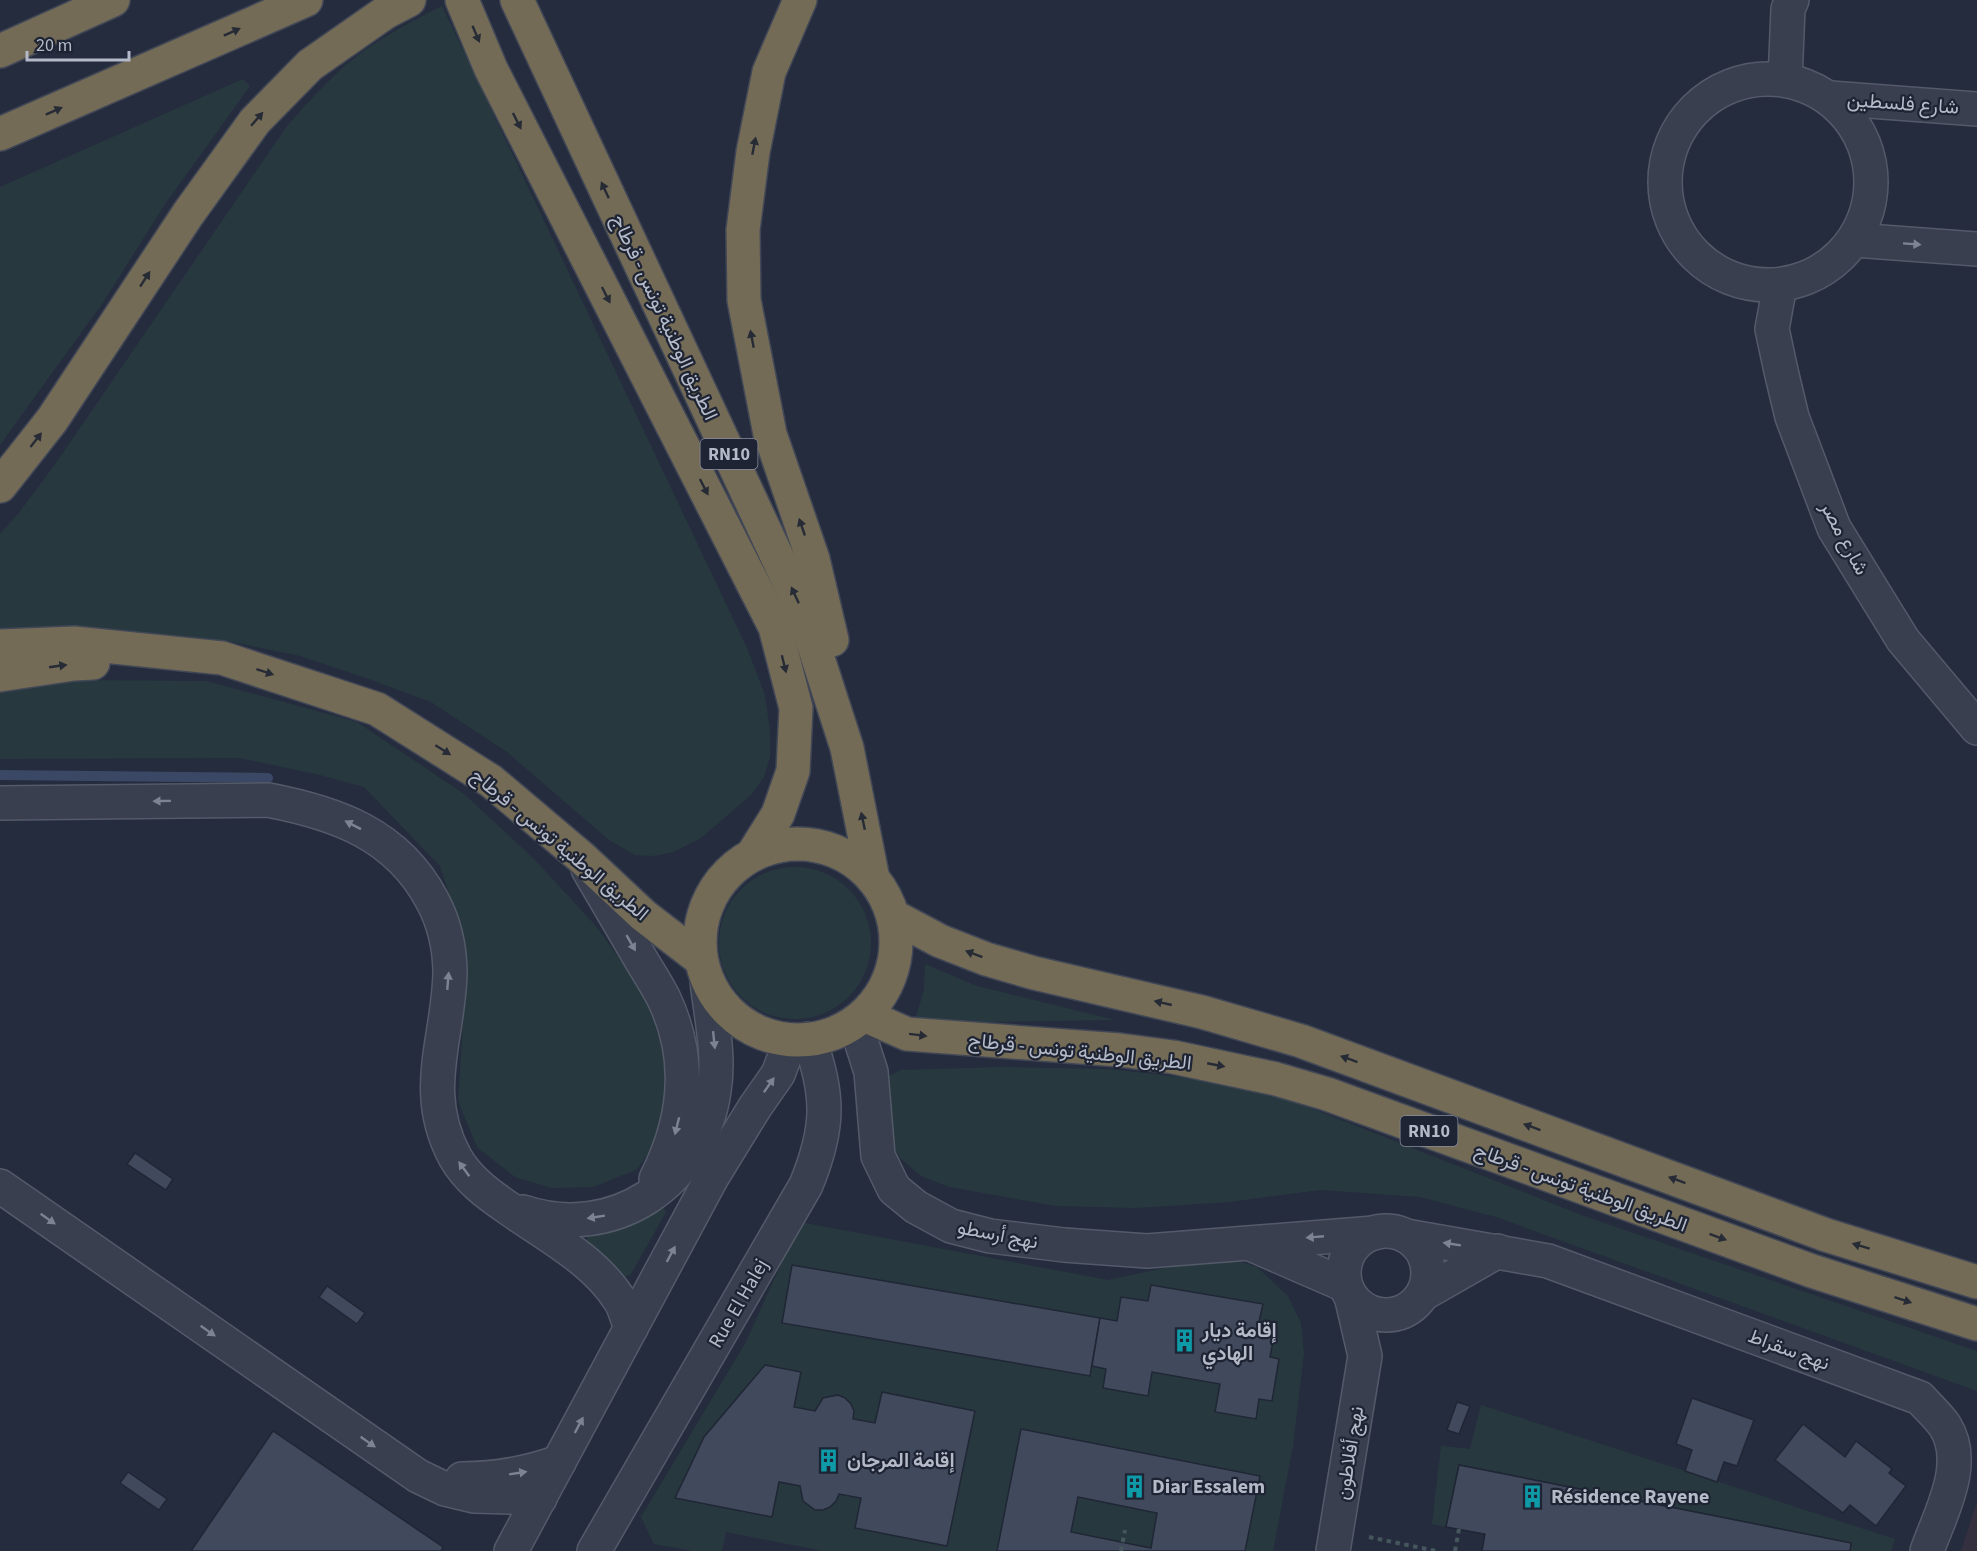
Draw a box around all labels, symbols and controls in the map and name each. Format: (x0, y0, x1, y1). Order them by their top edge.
scale bar (27, 24, 129, 62)
one-way arrow (471, 26, 481, 44)
one-way arrow (224, 28, 241, 37)
text: 20 m (36, 33, 72, 58)
street label: شارع فلسطين (1846, 86, 1960, 122)
one-way arrow (45, 106, 63, 116)
one-way arrow (250, 112, 263, 127)
one-way arrow (512, 112, 522, 130)
one-way arrow (750, 136, 759, 155)
one-way arrow (601, 182, 610, 199)
street label: الطريق الوطنية تونس - قرطاج (604, 210, 724, 425)
one-way arrow (1903, 239, 1922, 249)
one-way arrow (140, 271, 151, 287)
one-way arrow (601, 286, 611, 303)
one-way arrow (747, 330, 756, 349)
one-way arrow (30, 433, 42, 448)
road number: RN10 (700, 439, 758, 469)
one-way arrow (699, 479, 709, 496)
street label: شارع مصر (1813, 496, 1875, 580)
one-way arrow (796, 518, 806, 536)
one-way arrow (791, 586, 800, 603)
one-way arrow (780, 655, 790, 673)
one-way arrow (48, 662, 67, 671)
one-way arrow (256, 668, 274, 678)
one-way arrow (434, 744, 450, 756)
street label: الطريق الوطنية تونس - قرطاج (464, 762, 654, 928)
one-way arrow (153, 796, 172, 805)
one-way arrow (858, 812, 867, 831)
one-way arrow (344, 821, 362, 831)
one-way arrow (626, 935, 637, 951)
one-way arrow (965, 949, 983, 958)
one-way arrow (444, 971, 453, 990)
one-way arrow (1154, 997, 1172, 1007)
street label: الطريق الوطنية تونس - قرطاج (967, 1026, 1193, 1078)
one-way arrow (709, 1030, 718, 1049)
one-way arrow (909, 1030, 928, 1040)
one-way arrow (1340, 1054, 1358, 1063)
one-way arrow (1207, 1061, 1226, 1070)
one-way arrow (764, 1077, 775, 1094)
road number: RN10 (1400, 1116, 1458, 1146)
one-way arrow (672, 1117, 682, 1135)
one-way arrow (1523, 1121, 1541, 1131)
street label: الطريق الوطنية تونس - قرطاج (1470, 1136, 1691, 1240)
one-way arrow (458, 1161, 470, 1177)
one-way arrow (1668, 1175, 1686, 1185)
one-way arrow (40, 1213, 56, 1224)
one-way arrow (586, 1213, 605, 1222)
street label: نهج أرسطو (955, 1213, 1040, 1257)
one-way arrow (1306, 1232, 1325, 1242)
one-way arrow (1710, 1232, 1728, 1242)
one-way arrow (1442, 1239, 1461, 1248)
one-way arrow (1852, 1241, 1870, 1250)
one-way arrow (666, 1245, 676, 1262)
street label: Rue El Halej (702, 1254, 776, 1353)
one-way arrow (1894, 1296, 1912, 1305)
place label: إقامة ديار الهادي (1201, 1317, 1277, 1370)
street label: نهج سقراط (1744, 1322, 1833, 1378)
one-way arrow (200, 1325, 216, 1337)
building icon: إقامة ديار الهادي (1171, 1328, 1197, 1354)
street label: نهج أفلاطون (1329, 1404, 1371, 1502)
one-way arrow (574, 1417, 584, 1434)
one-way arrow (360, 1436, 376, 1448)
building icon: إقامة المرجان (816, 1447, 842, 1473)
place label: إقامة المرجان (847, 1447, 955, 1475)
one-way arrow (509, 1469, 528, 1478)
building icon: Diar Essalem (1121, 1473, 1147, 1499)
place label: Diar Essalem (1152, 1473, 1265, 1501)
building icon: Résidence Rayene (1520, 1483, 1546, 1509)
place label: Résidence Rayene (1551, 1483, 1709, 1511)

